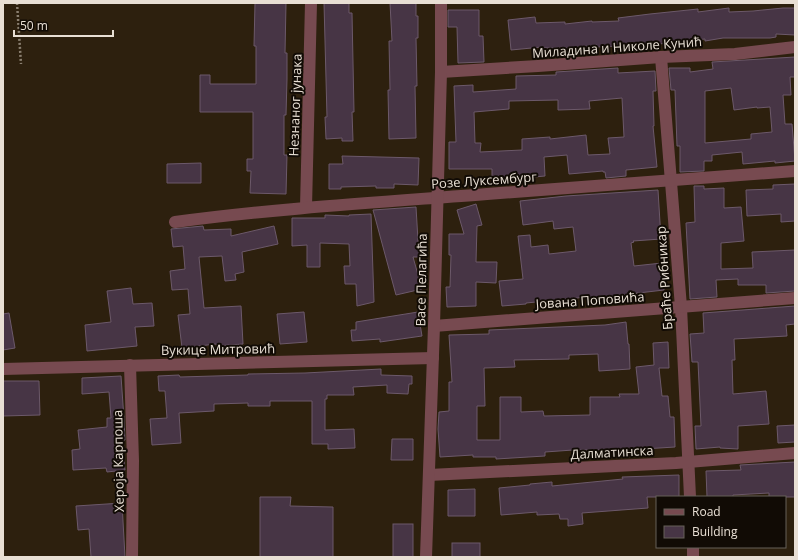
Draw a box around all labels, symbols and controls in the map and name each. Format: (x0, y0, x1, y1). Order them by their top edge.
scale bar (14, 12, 113, 38)
text: 50 m (20, 17, 48, 34)
street label: Миладина и Николе Кунић (531, 32, 703, 62)
street label: Незнаног јунака (284, 53, 306, 157)
street label: Розе Луксембург (431, 167, 538, 193)
street label: Браће Рибникар (651, 225, 677, 330)
street label: Васе Пелагића (411, 233, 431, 327)
street label: Јована Поповића (533, 287, 645, 313)
street label: Вукице Митровић (161, 339, 275, 359)
street label: Хероја Карпоша (108, 410, 128, 512)
street label: Далматинска (570, 441, 654, 463)
legend (656, 496, 786, 548)
text: Road (692, 503, 721, 520)
text: Building (692, 523, 738, 540)

